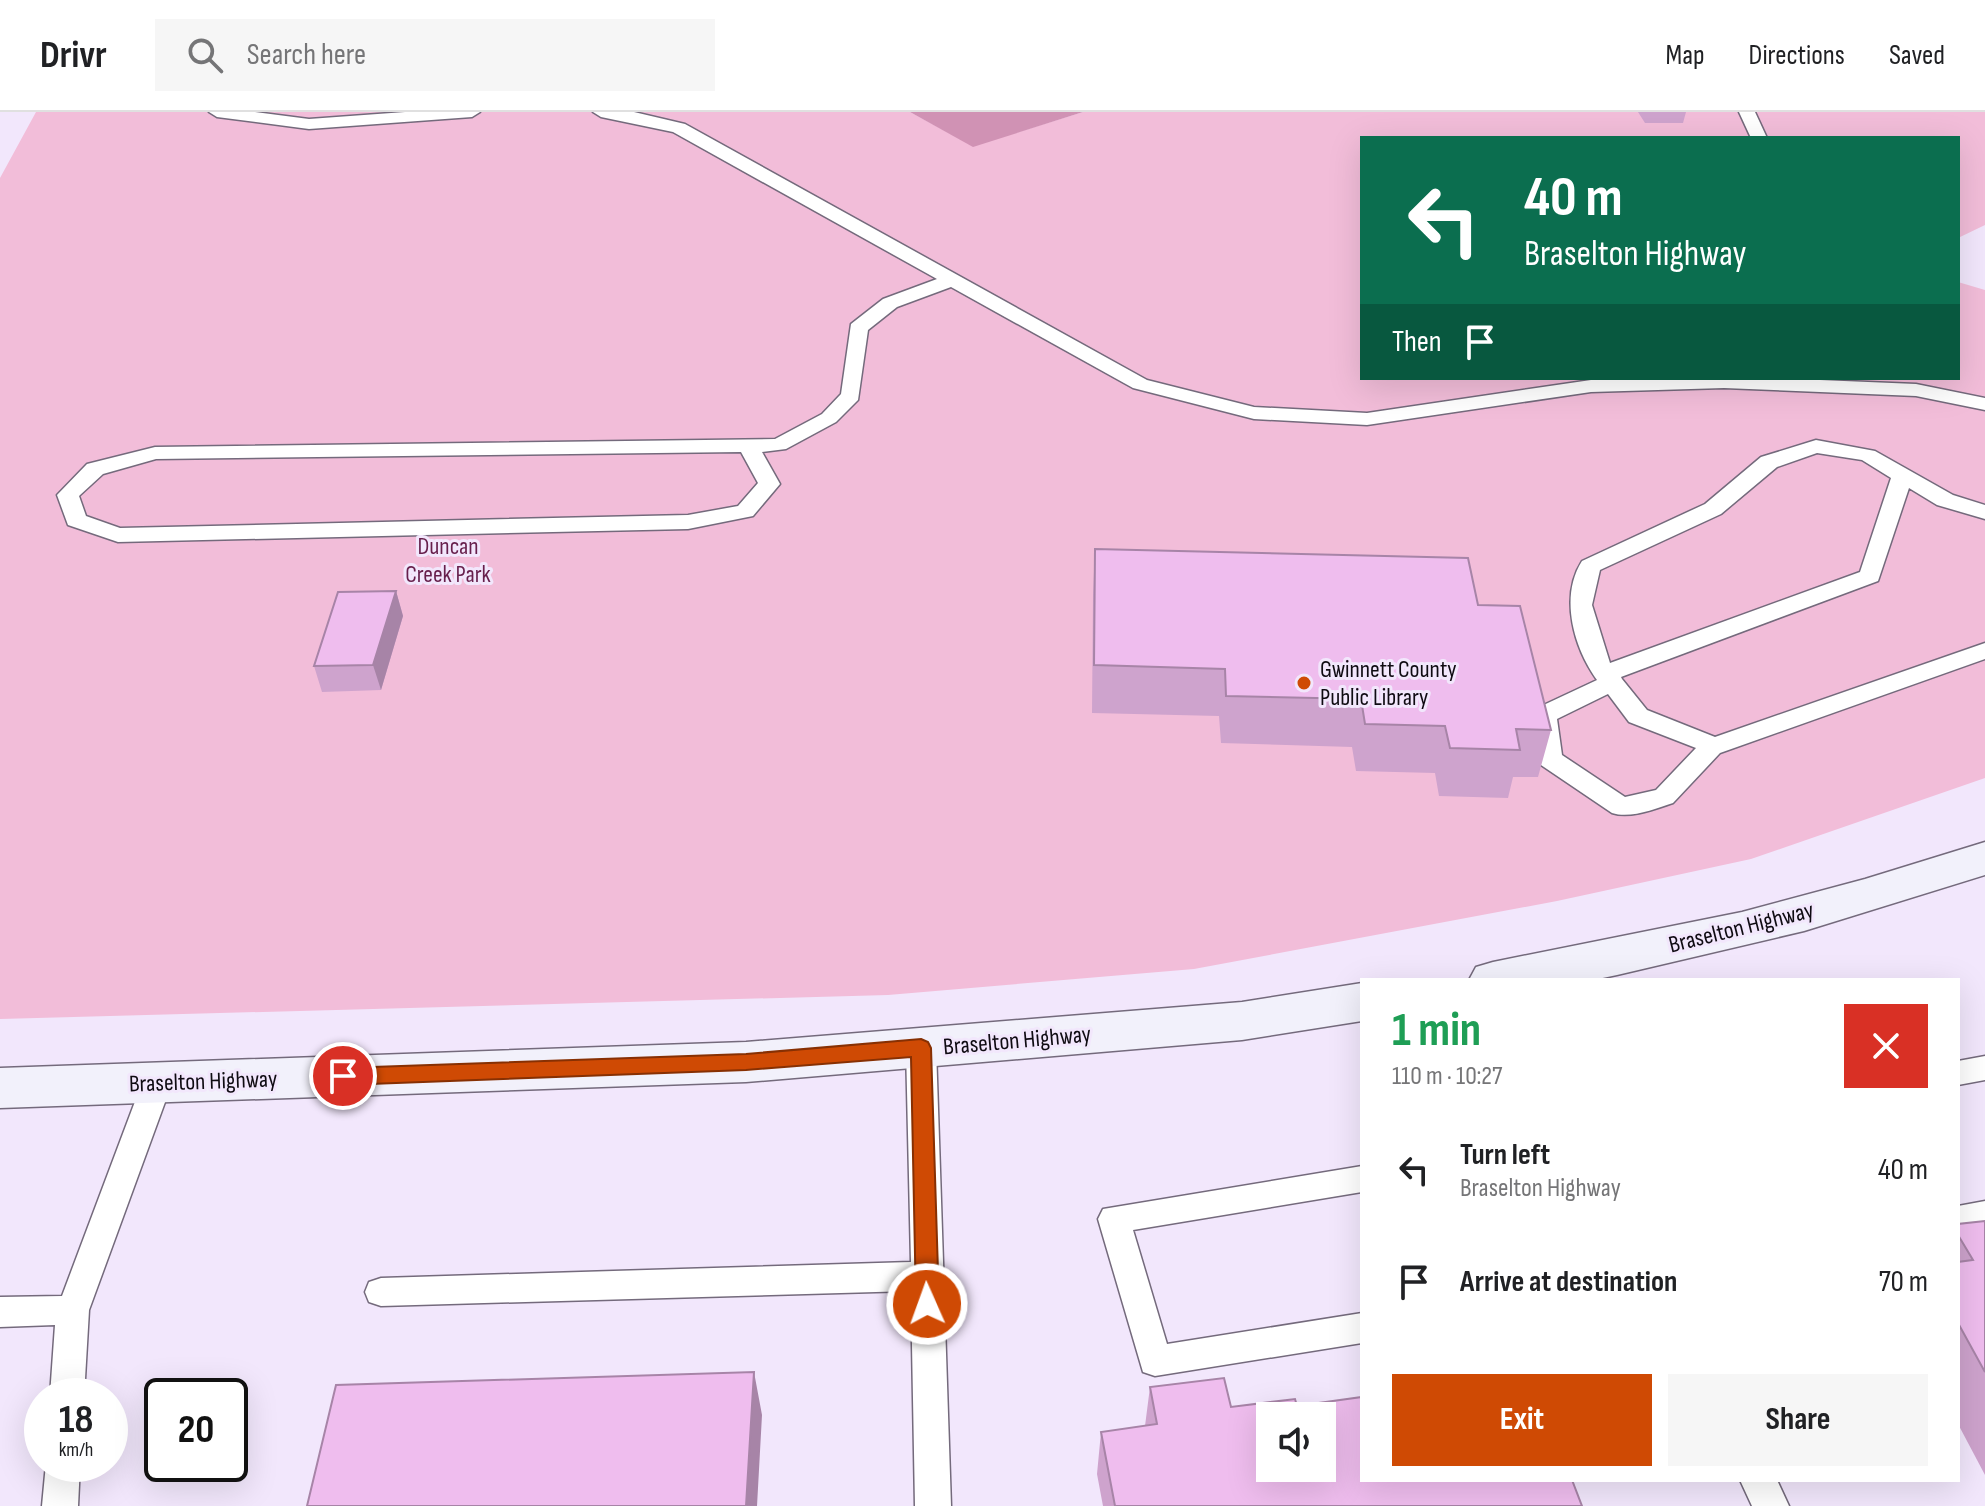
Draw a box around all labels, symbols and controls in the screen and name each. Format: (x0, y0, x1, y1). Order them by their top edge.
search box (155, 19, 715, 91)
text: Drivr (40, 33, 107, 78)
icon: search (183, 33, 227, 77)
text: Search here (247, 37, 366, 73)
text: Map (1666, 39, 1705, 72)
text: Directions (1749, 39, 1845, 72)
text: Saved (1889, 39, 1945, 72)
text: 40 m (1524, 165, 1623, 232)
icon: left (1392, 168, 1496, 272)
text: Braselton Highway (1524, 233, 1746, 276)
icon: arrive (1458, 320, 1502, 364)
text: Then (1392, 324, 1442, 360)
park label: Duncan Creek Park (405, 532, 491, 589)
place label: Gwinnett County Public Library (1320, 655, 1457, 712)
marker: Gwinnett County Public Library (1295, 674, 1313, 692)
street label: Braselton Highway (1666, 895, 1817, 959)
text: 1 min (1392, 1002, 1481, 1059)
button: close (1844, 1004, 1928, 1088)
street label: Braselton Highway (942, 1020, 1092, 1061)
pin (309, 1042, 377, 1110)
icon: arrive (321, 1054, 365, 1098)
text: 110 m · 10:27 (1392, 1061, 1503, 1092)
street label: Braselton Highway (128, 1064, 278, 1099)
text: Turn left (1460, 1137, 1550, 1173)
icon: left (1392, 1148, 1436, 1192)
text: 40 m (1878, 1152, 1928, 1188)
text: Braselton Highway (1460, 1173, 1621, 1204)
icon: arrive (1392, 1260, 1436, 1304)
position arrow (885, 1262, 969, 1346)
text: Arrive at destination (1460, 1264, 1677, 1300)
text: 70 m (1879, 1264, 1928, 1300)
button: Exit (1392, 1374, 1652, 1466)
button: Share (1668, 1374, 1928, 1466)
speed limit sign: 20 (144, 1378, 248, 1482)
text: 18 (59, 1396, 93, 1444)
map controls (1256, 1402, 1336, 1482)
button: sound (1256, 1402, 1336, 1482)
text: km/h (59, 1438, 93, 1462)

